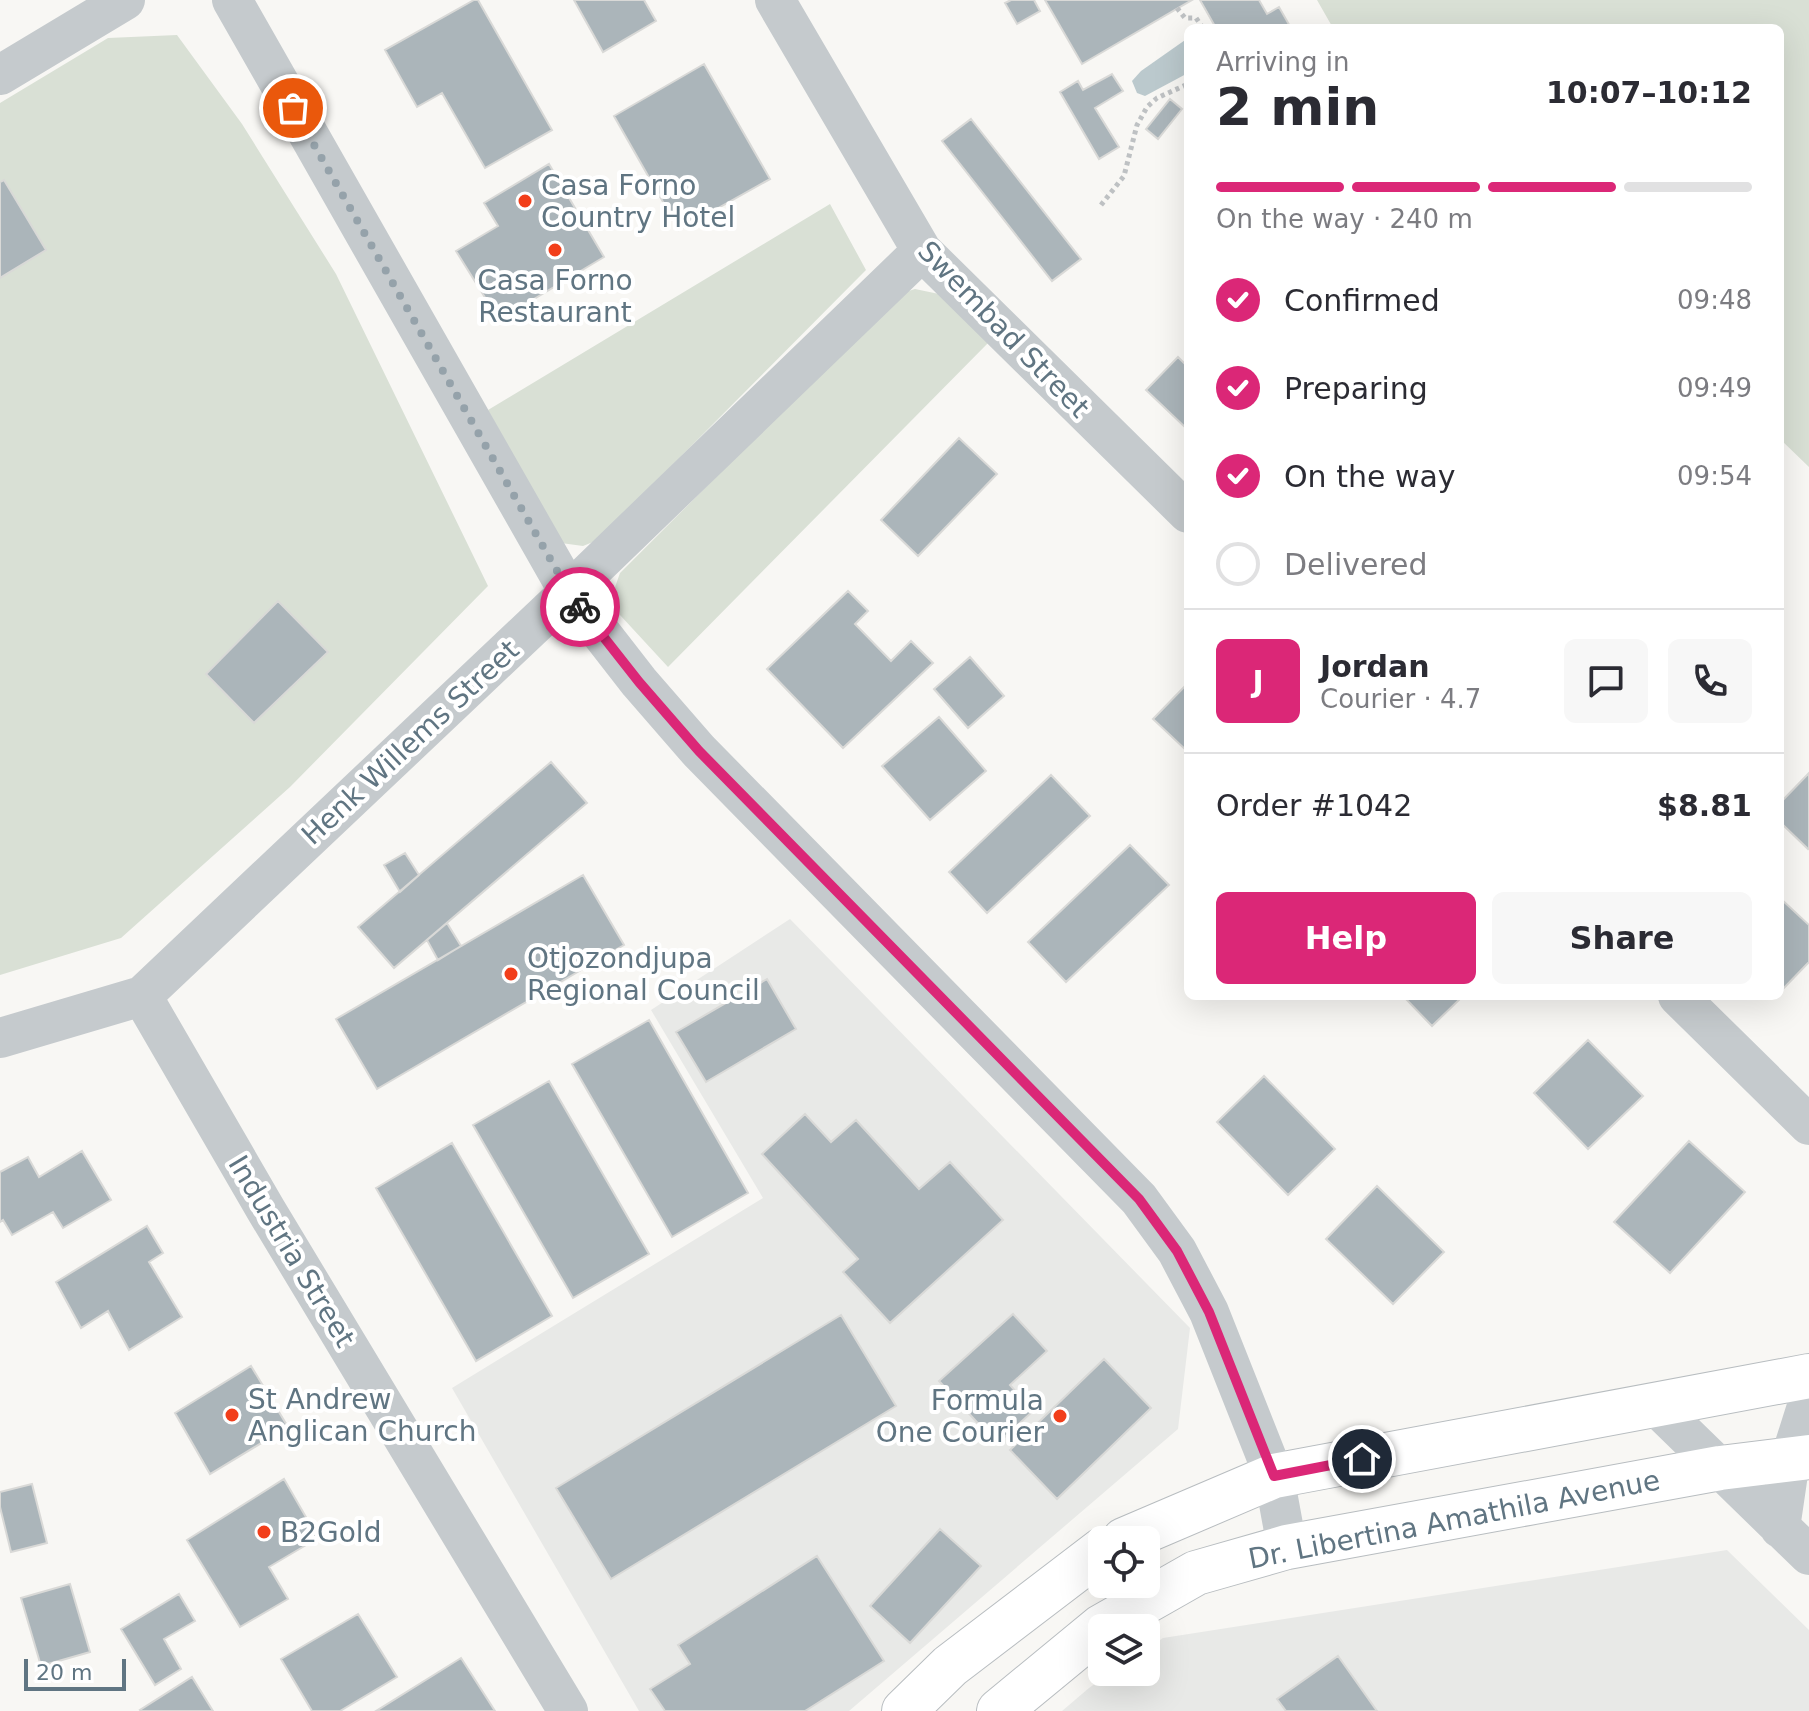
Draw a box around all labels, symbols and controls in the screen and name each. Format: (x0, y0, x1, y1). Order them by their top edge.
text: Arriving in (1216, 47, 1350, 77)
pin (259, 74, 327, 142)
text: 10:07–10:12 (1546, 75, 1752, 110)
text: 2 min (1216, 77, 1379, 137)
icon: bag (271, 86, 315, 130)
place label: Casa Forno Country Hotel (541, 169, 735, 234)
marker: Casa Forno Country Hotel (516, 192, 534, 210)
text: On the way · 240 m (1216, 204, 1473, 234)
street label: Swembad Street (911, 234, 1096, 424)
marker: Casa Forno Restaurant (546, 241, 564, 259)
place label: Casa Forno Restaurant (477, 264, 633, 329)
icon: check (1216, 278, 1260, 322)
text: Confirmed (1284, 283, 1440, 318)
text: 09:48 (1677, 285, 1752, 315)
icon: check (1216, 366, 1260, 410)
text: Preparing (1284, 371, 1428, 406)
text: 09:49 (1677, 373, 1752, 403)
icon: check (1216, 454, 1260, 498)
text: On the way (1284, 459, 1456, 494)
text: 09:54 (1677, 461, 1752, 491)
text: Delivered (1284, 547, 1428, 582)
courier (540, 567, 620, 647)
icon: bike (558, 585, 602, 629)
street label: Henk Willems Street (295, 633, 526, 851)
button: chat (1564, 639, 1648, 723)
button: phone (1668, 639, 1752, 723)
text: Jordan (1320, 649, 1430, 684)
text: J (1252, 664, 1264, 699)
text: Courier · 4.7 (1320, 684, 1481, 714)
text: Order #1042 (1216, 788, 1412, 823)
text: $8.81 (1657, 788, 1752, 823)
button: Help (1216, 892, 1476, 984)
button: Share (1492, 892, 1752, 984)
place label: Otjozondjupa Regional Council (527, 942, 760, 1007)
marker: Otjozondjupa Regional Council (502, 965, 520, 983)
street label: Industria Street (221, 1150, 362, 1353)
place label: St Andrew Anglican Church (248, 1383, 477, 1448)
place label: Formula One Courier (876, 1384, 1044, 1449)
marker: St Andrew Anglican Church (223, 1406, 241, 1424)
marker: Formula One Courier (1051, 1407, 1069, 1425)
pin (1328, 1425, 1396, 1493)
icon: home (1340, 1437, 1384, 1481)
street label: Dr. Libertina Amathila Avenue (1245, 1463, 1663, 1576)
place label: B2Gold (280, 1516, 381, 1549)
marker: B2Gold (255, 1523, 273, 1541)
map controls (1088, 1526, 1160, 1686)
button: locate (1088, 1526, 1160, 1598)
button: layers (1088, 1614, 1160, 1686)
scale bar (24, 1655, 126, 1691)
text: 20 m (36, 1660, 92, 1685)

